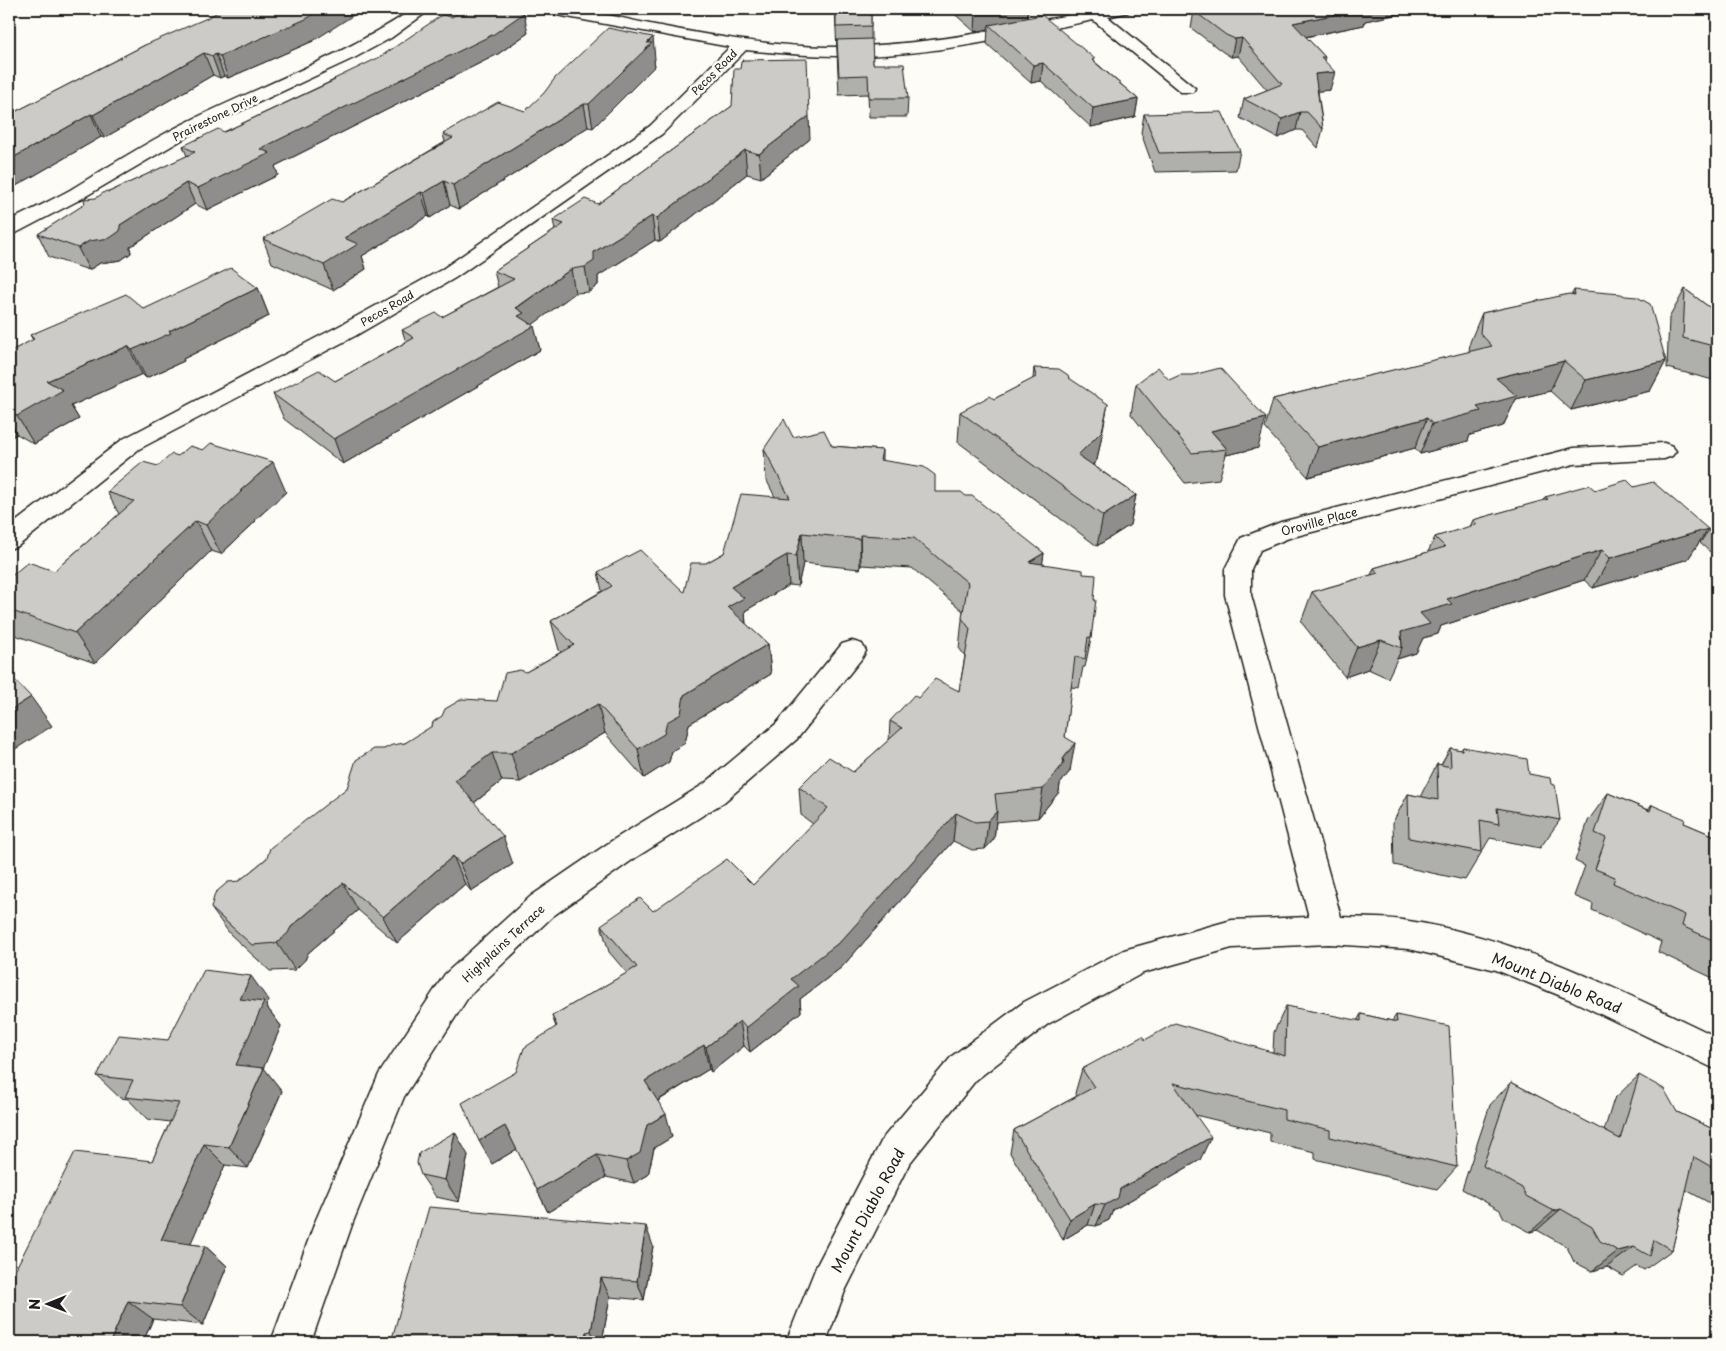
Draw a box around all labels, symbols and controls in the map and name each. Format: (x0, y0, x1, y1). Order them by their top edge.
street label: Pecos Road (687, 45, 741, 99)
street label: Prairestone Drive (170, 89, 261, 145)
street label: Pecos Road (357, 286, 417, 330)
street label: Oroville Place (1279, 502, 1359, 540)
street label: Highplains Terrace (458, 900, 548, 986)
street label: Mount Diablo Road (1489, 945, 1625, 1019)
street label: Mount Diablo Road (824, 1144, 910, 1276)
north arrow (22, 1278, 72, 1328)
text: N (24, 1299, 45, 1310)

